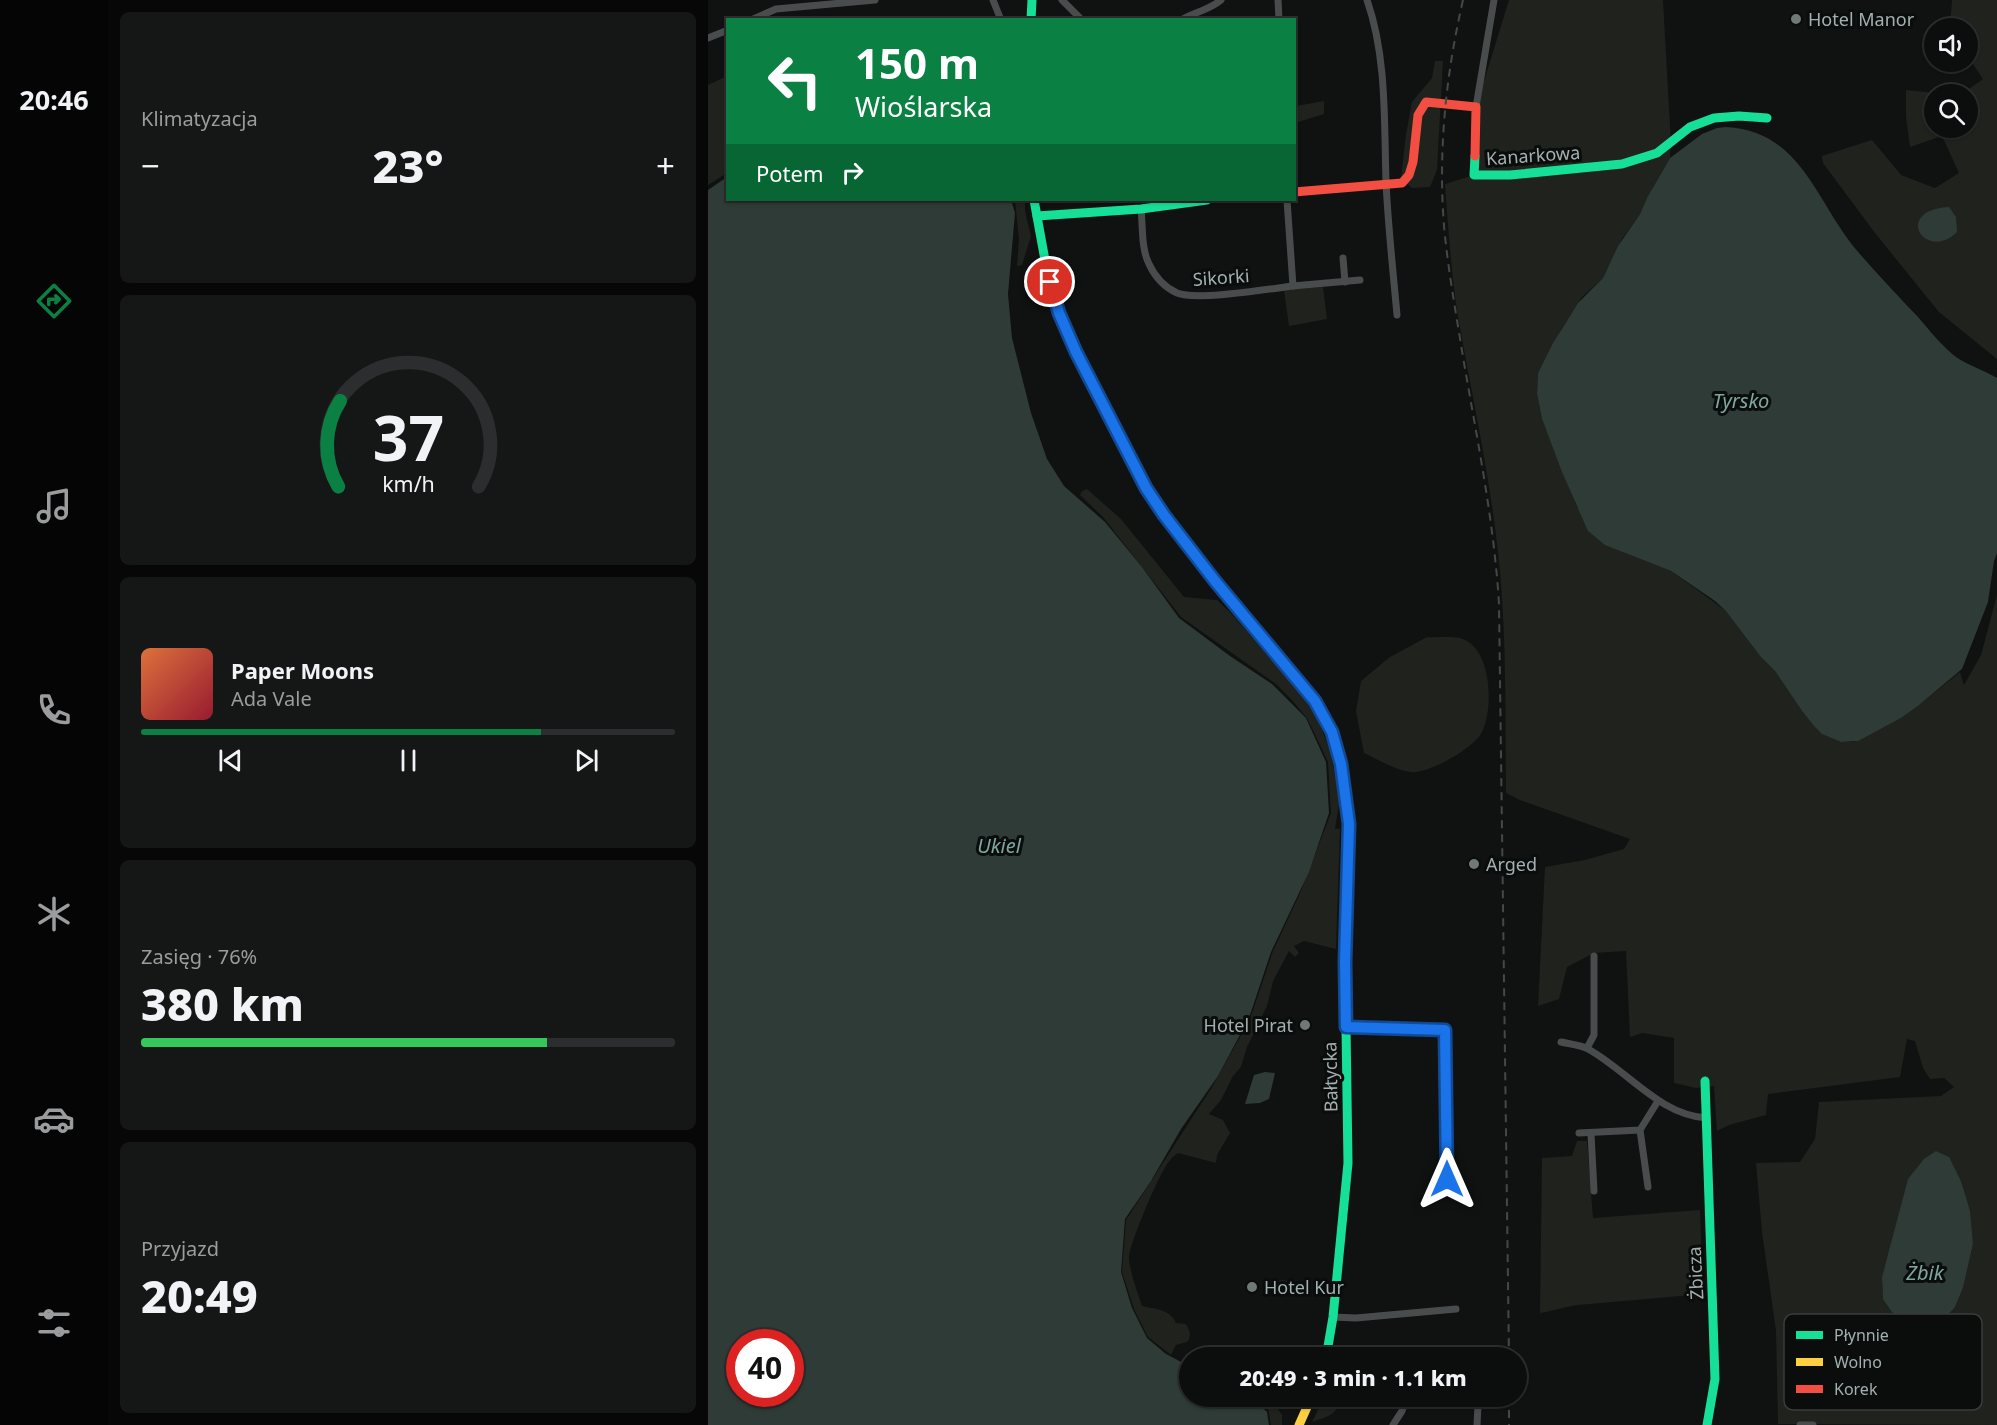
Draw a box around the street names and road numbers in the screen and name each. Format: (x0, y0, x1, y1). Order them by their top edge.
street label: Kanarkowa (1485, 140, 1581, 170)
street label: Sikorki (1192, 263, 1250, 291)
street label: Bałtycka (1317, 1042, 1343, 1112)
street label: Żbicza (1682, 1246, 1708, 1300)

